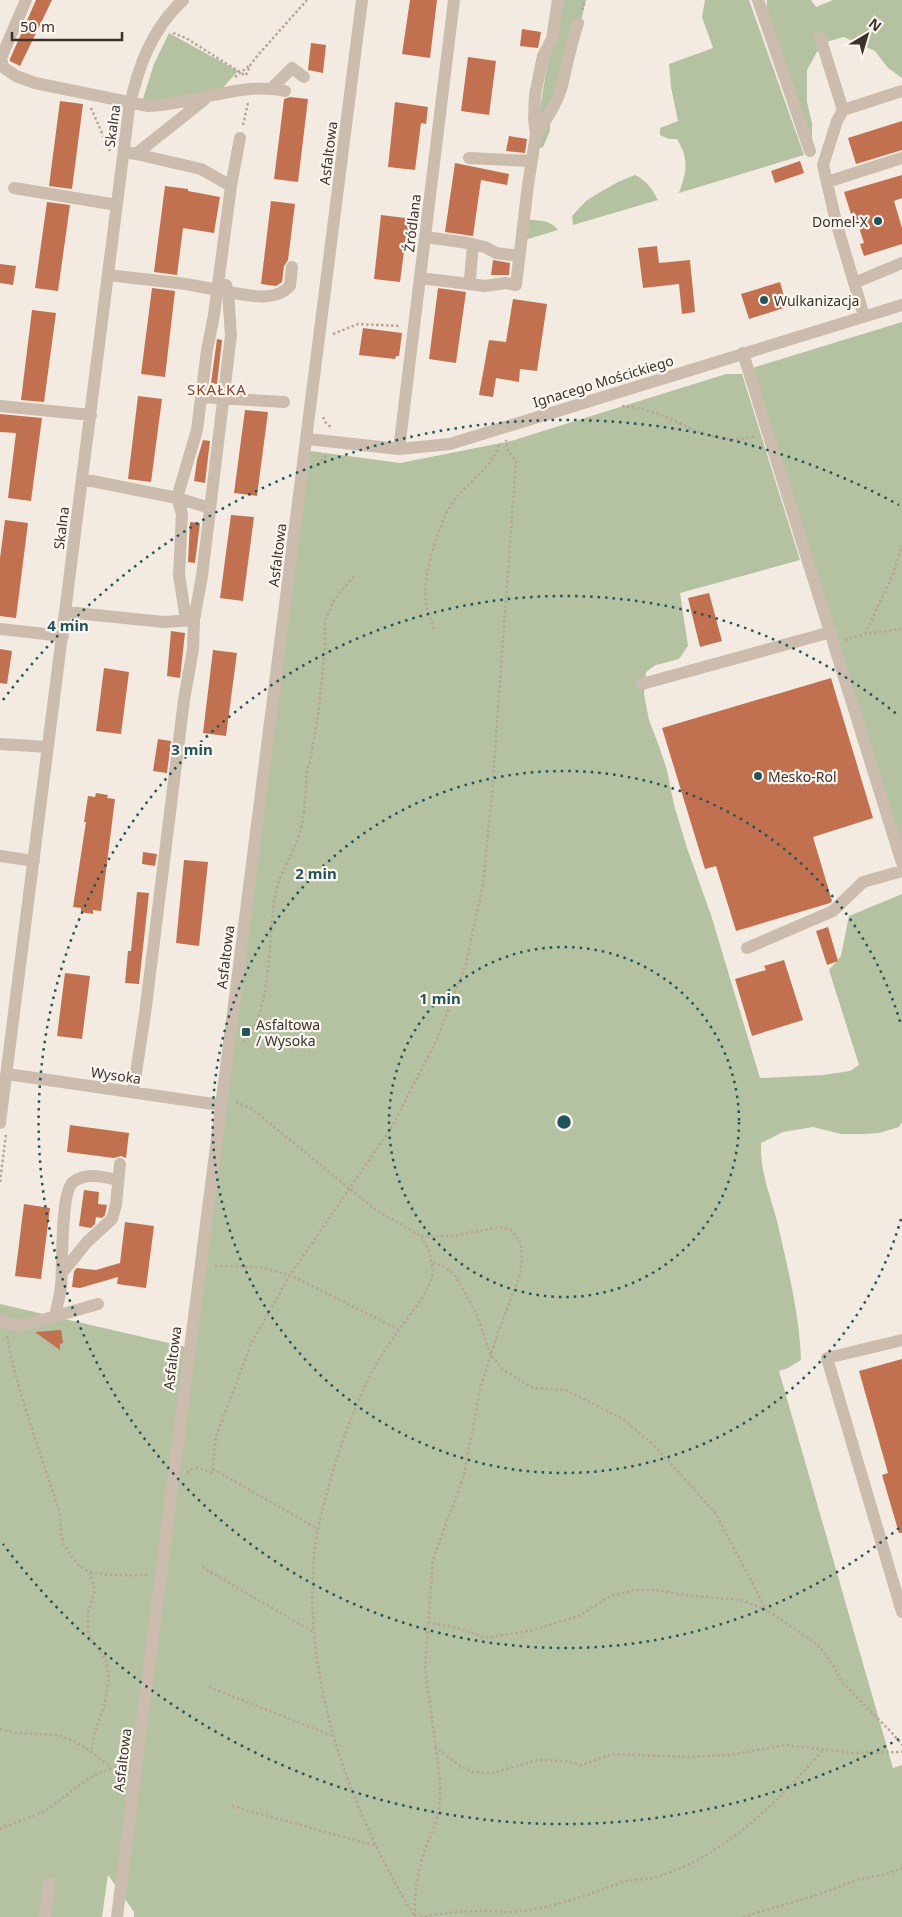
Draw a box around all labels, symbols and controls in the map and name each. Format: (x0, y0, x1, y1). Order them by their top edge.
scale bar (12, 10, 122, 42)
north arrow (842, 10, 892, 60)
text: N (865, 13, 886, 35)
text: 50 m (20, 16, 55, 36)
street label: Skalna (100, 103, 124, 149)
street label: Asfaltowa (315, 120, 341, 186)
street label: Źródlana (399, 193, 425, 253)
place label: Domel-X (812, 212, 869, 231)
marker: Domel-X (872, 215, 884, 227)
place label: Wulkanizacja (774, 291, 859, 310)
marker: Wulkanizacja (758, 294, 770, 306)
street label: Ignacego Mościckiego (530, 351, 676, 411)
district label: SKAŁKA (187, 379, 247, 399)
street label: Skalna (49, 505, 73, 551)
street label: Asfaltowa (264, 522, 290, 588)
text: 4 min (47, 615, 89, 635)
text: 3 min (171, 739, 213, 759)
place label: Mesko-Rol (768, 767, 837, 786)
marker: Mesko-Rol (752, 770, 764, 782)
text: 2 min (295, 863, 337, 883)
street label: Asfaltowa (212, 924, 238, 990)
text: 1 min (419, 988, 461, 1008)
place label: Asfaltowa / Wysoka (256, 1015, 320, 1050)
marker: Asfaltowa / Wysoka (240, 1026, 252, 1038)
street label: Wysoka (90, 1062, 142, 1088)
centre of rings (555, 1113, 573, 1131)
street label: Asfaltowa (159, 1325, 185, 1391)
street label: Asfaltowa (109, 1727, 135, 1793)

